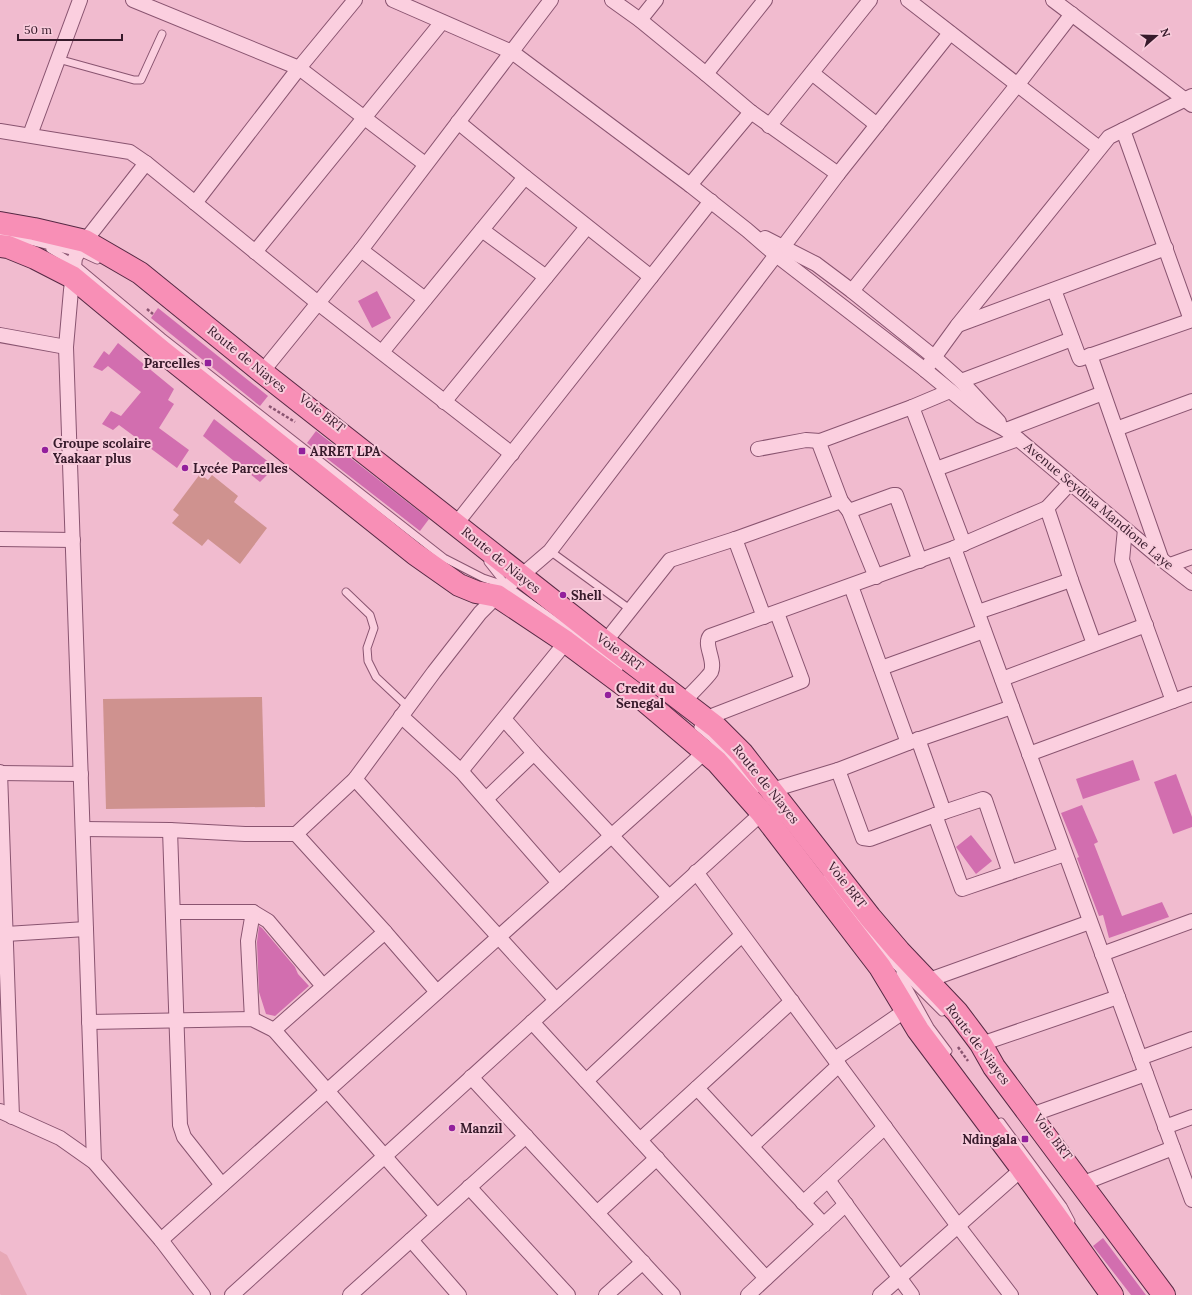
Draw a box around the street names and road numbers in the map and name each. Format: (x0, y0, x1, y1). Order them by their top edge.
street label: Route de Niayes (204, 322, 290, 396)
street label: Voie BRT (295, 389, 349, 437)
street label: Avenue Seydina Mandione Laye (1020, 438, 1177, 574)
street label: Route de Niayes (458, 523, 544, 597)
street label: Voie BRT (592, 629, 647, 675)
street label: Route de Niayes (729, 741, 803, 827)
street label: Voie BRT (823, 858, 871, 912)
street label: Route de Niayes (942, 1000, 1014, 1088)
street label: Voie BRT (1029, 1109, 1076, 1164)

